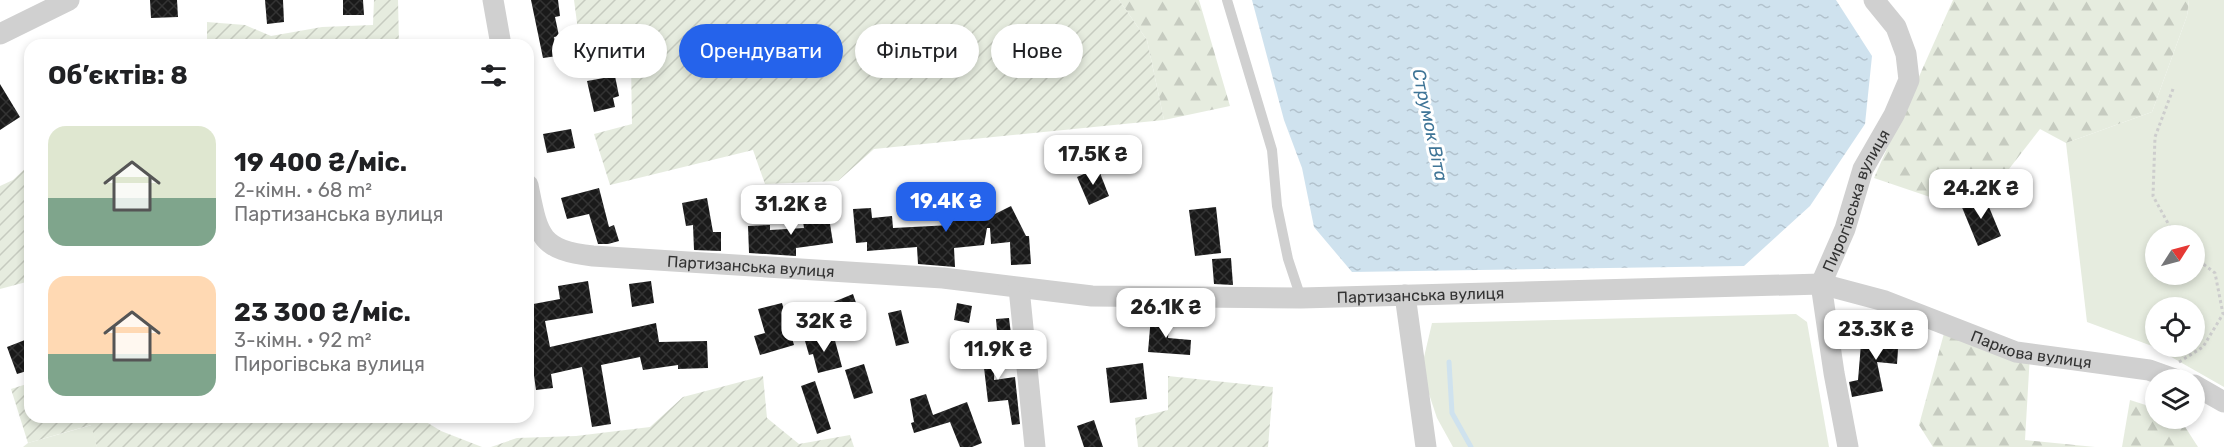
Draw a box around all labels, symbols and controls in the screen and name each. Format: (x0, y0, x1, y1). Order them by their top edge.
chip: Купити (552, 24, 667, 78)
chip: Орендувати (679, 24, 843, 78)
chip: Фільтри (855, 24, 979, 78)
chip: Нове (991, 24, 1083, 78)
icon: filters (477, 59, 510, 92)
text: Об’єктів: 8 (48, 60, 188, 91)
water label: Струмок Віта (1407, 67, 1453, 184)
street label: Пирогівська вулиця (1818, 126, 1894, 275)
pin: 17.5K ₴ (1038, 135, 1148, 186)
text: 17.5K ₴ (1058, 142, 1128, 166)
text: 19 400 ₴/міс. (234, 147, 407, 178)
icon: home (96, 150, 168, 222)
pin: 24.2K ₴ (1926, 169, 2036, 220)
text: 24.2K ₴ (1943, 176, 2019, 200)
text: 2-кімн. · 68 m² (234, 178, 372, 202)
pin: 19.4K ₴ (891, 182, 1001, 233)
pin: 31.2K ₴ (736, 185, 846, 236)
text: 19.4K ₴ (910, 189, 982, 213)
text: 31.2K ₴ (755, 192, 827, 216)
text: Партизанська вулиця (234, 202, 443, 226)
north arrow (2145, 225, 2205, 285)
map controls (2145, 225, 2205, 429)
street label: Партизанська вулиця (667, 252, 835, 281)
street label: Партизанська вулиця (1336, 284, 1505, 307)
pin: 26.1K ₴ (1111, 288, 1221, 339)
text: 26.1K ₴ (1130, 295, 1202, 319)
text: 23 300 ₴/міс. (234, 297, 411, 328)
button: locate (2145, 297, 2205, 357)
icon: home (96, 300, 168, 372)
pin: 32K ₴ (782, 302, 866, 353)
text: 32K ₴ (795, 309, 853, 333)
pin: 23.3K ₴ (1821, 310, 1931, 361)
text: 23.3K ₴ (1838, 317, 1914, 341)
street label: Паркова вулиця (1968, 326, 2093, 372)
text: 3-кімн. · 92 m² (234, 328, 372, 352)
pin: 11.9K ₴ (943, 330, 1053, 381)
text: 11.9K ₴ (964, 337, 1032, 361)
text: Пирогівська вулиця (234, 352, 425, 376)
button: layers (2145, 369, 2205, 429)

